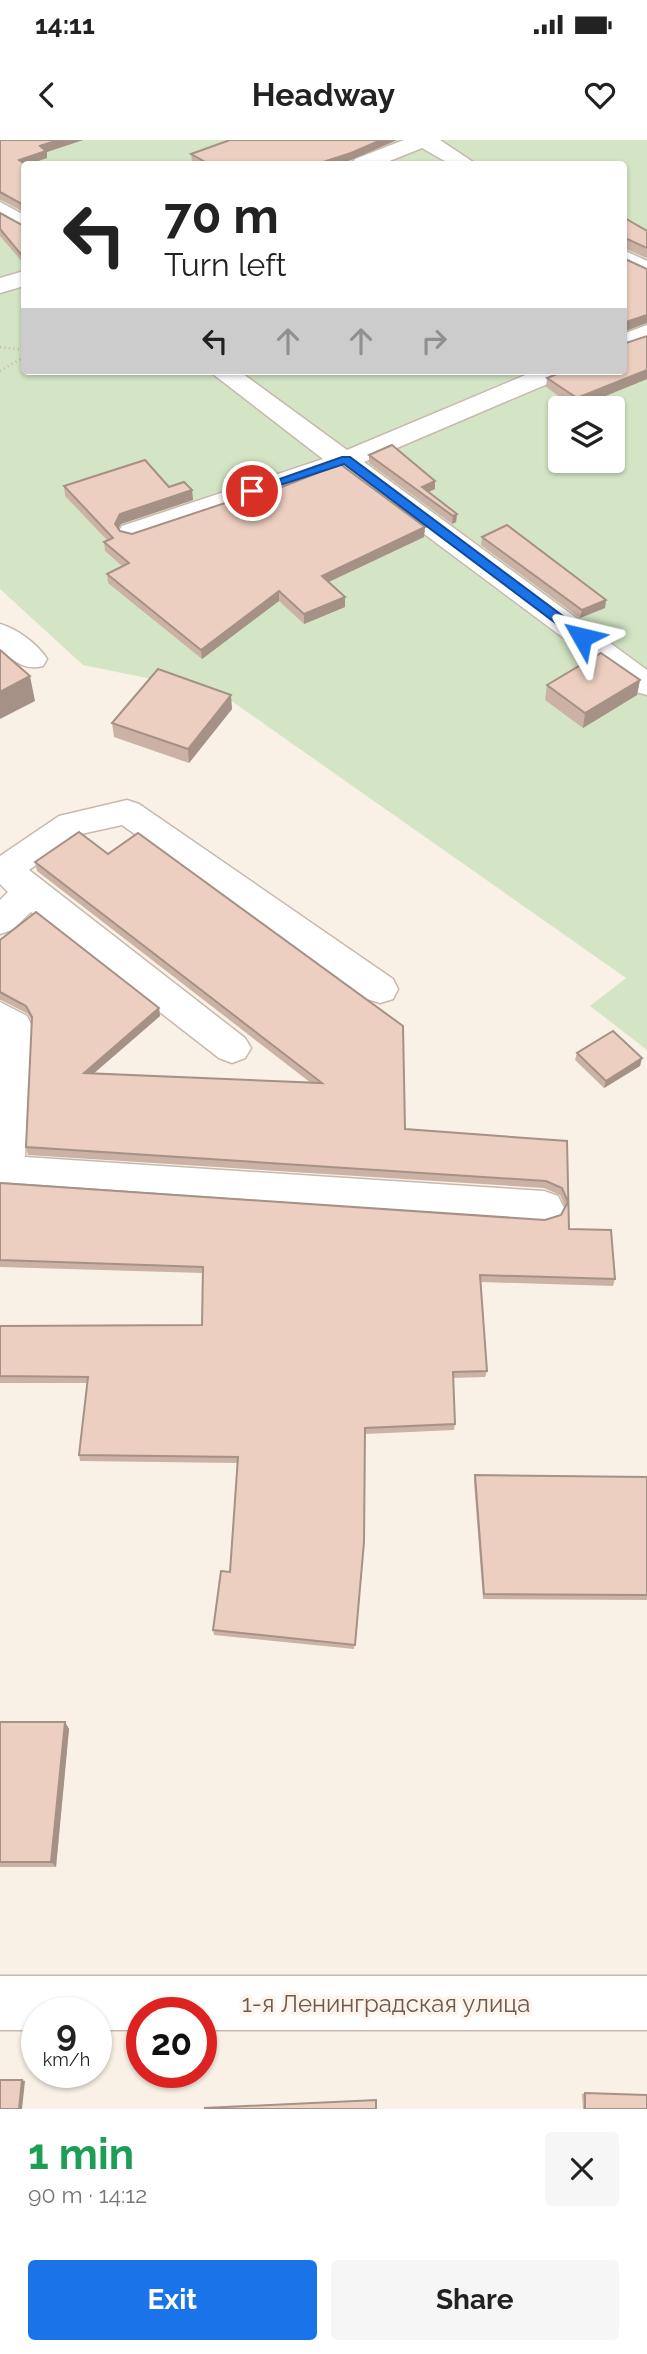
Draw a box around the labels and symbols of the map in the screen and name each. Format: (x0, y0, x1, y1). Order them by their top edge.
pin (222, 461, 282, 521)
position arrow (545, 600, 619, 674)
street label: 1-я Ленинградская улица (242, 1989, 530, 2018)
speed limit sign: 20 (126, 1997, 217, 2088)

